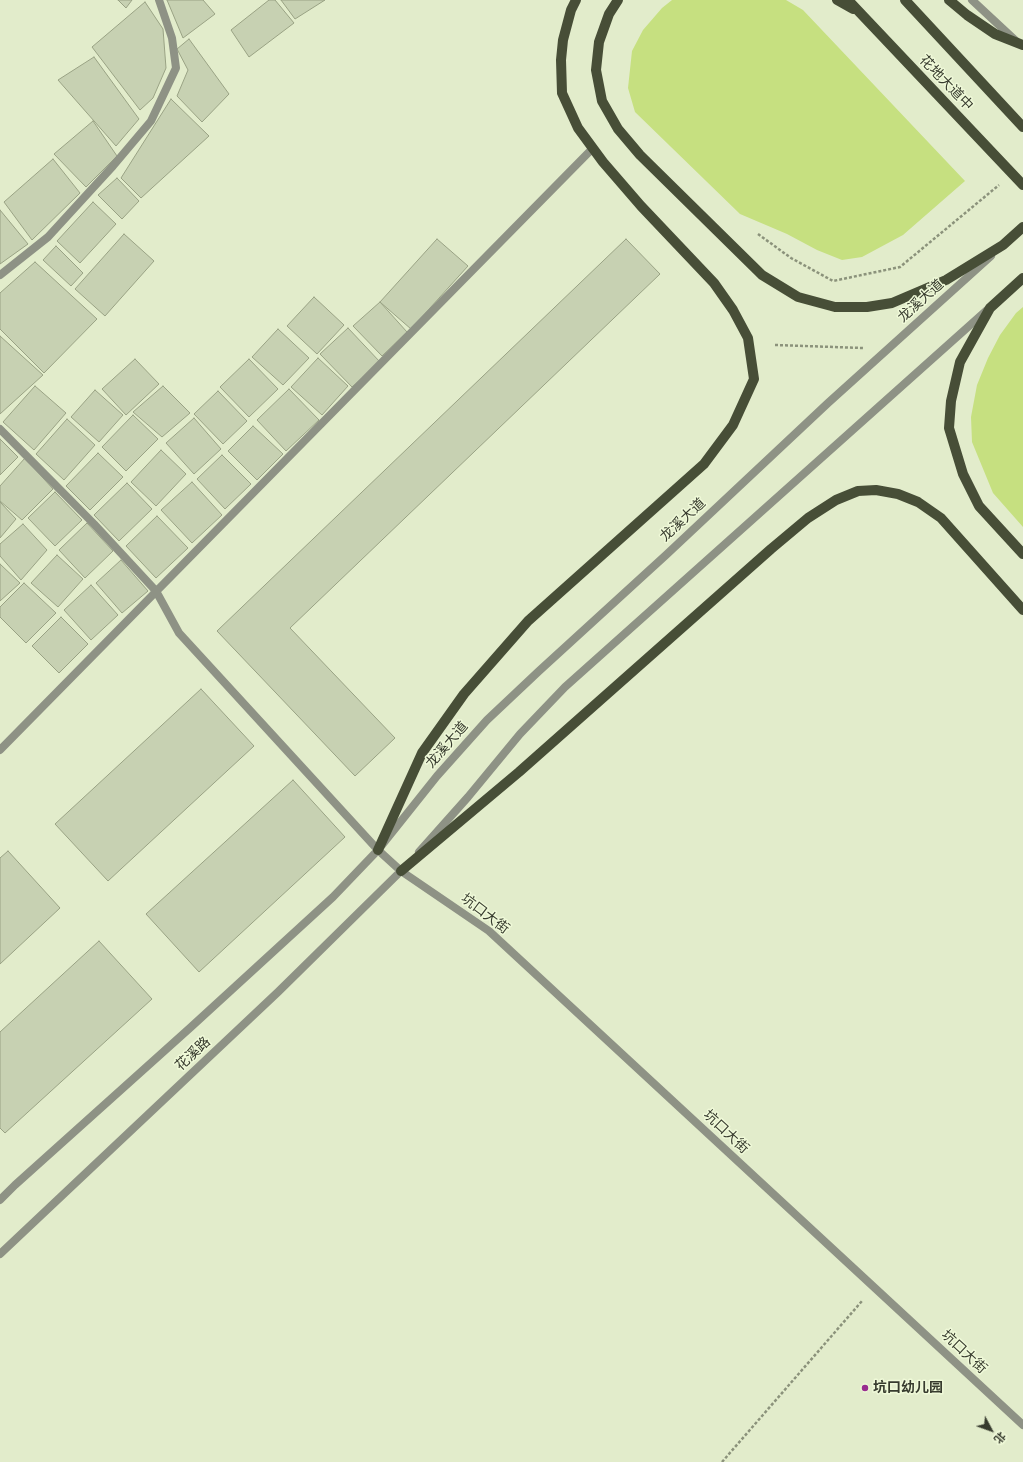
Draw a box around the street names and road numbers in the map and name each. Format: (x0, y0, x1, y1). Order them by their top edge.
street label: 花地大道中 (916, 52, 976, 114)
street label: 龙溪大道 (895, 276, 947, 326)
street label: 龙溪大道 (657, 495, 709, 545)
street label: 龙溪大道 (422, 718, 472, 772)
street label: 坑口大街 (458, 890, 512, 938)
street label: 花溪路 (172, 1034, 214, 1074)
street label: 坑口大街 (700, 1107, 752, 1157)
street label: 坑口大街 (938, 1327, 990, 1377)

